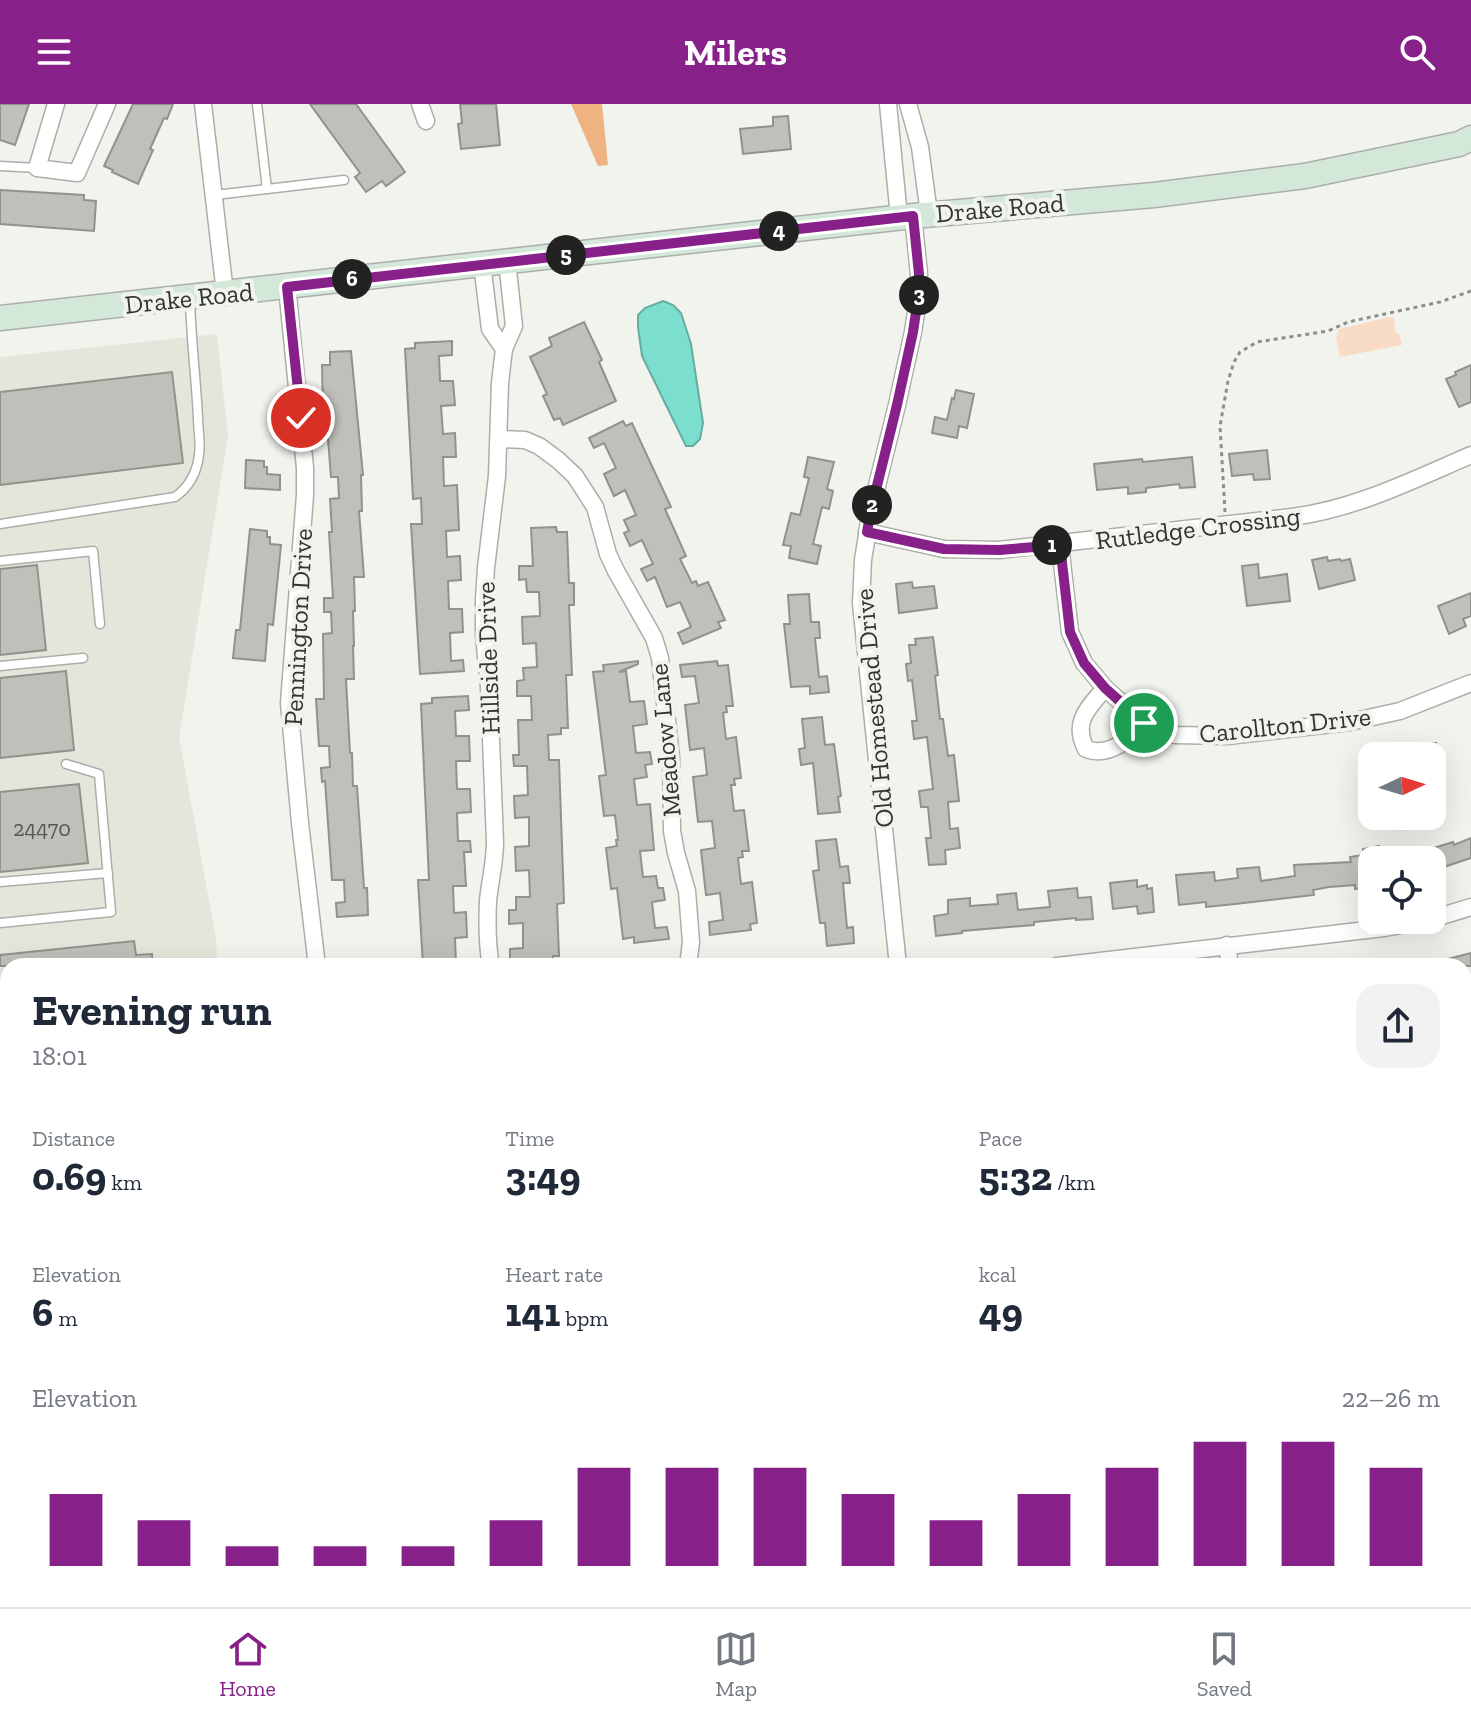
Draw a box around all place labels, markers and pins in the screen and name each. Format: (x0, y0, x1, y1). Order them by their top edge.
pin: 4 (759, 211, 799, 251)
pin: 5 (546, 235, 586, 275)
pin: 6 (332, 259, 372, 299)
pin: 3 (899, 275, 939, 315)
pin (267, 384, 335, 452)
pin: 2 (852, 485, 892, 525)
pin: 1 (1032, 525, 1072, 565)
pin (1110, 689, 1178, 757)

